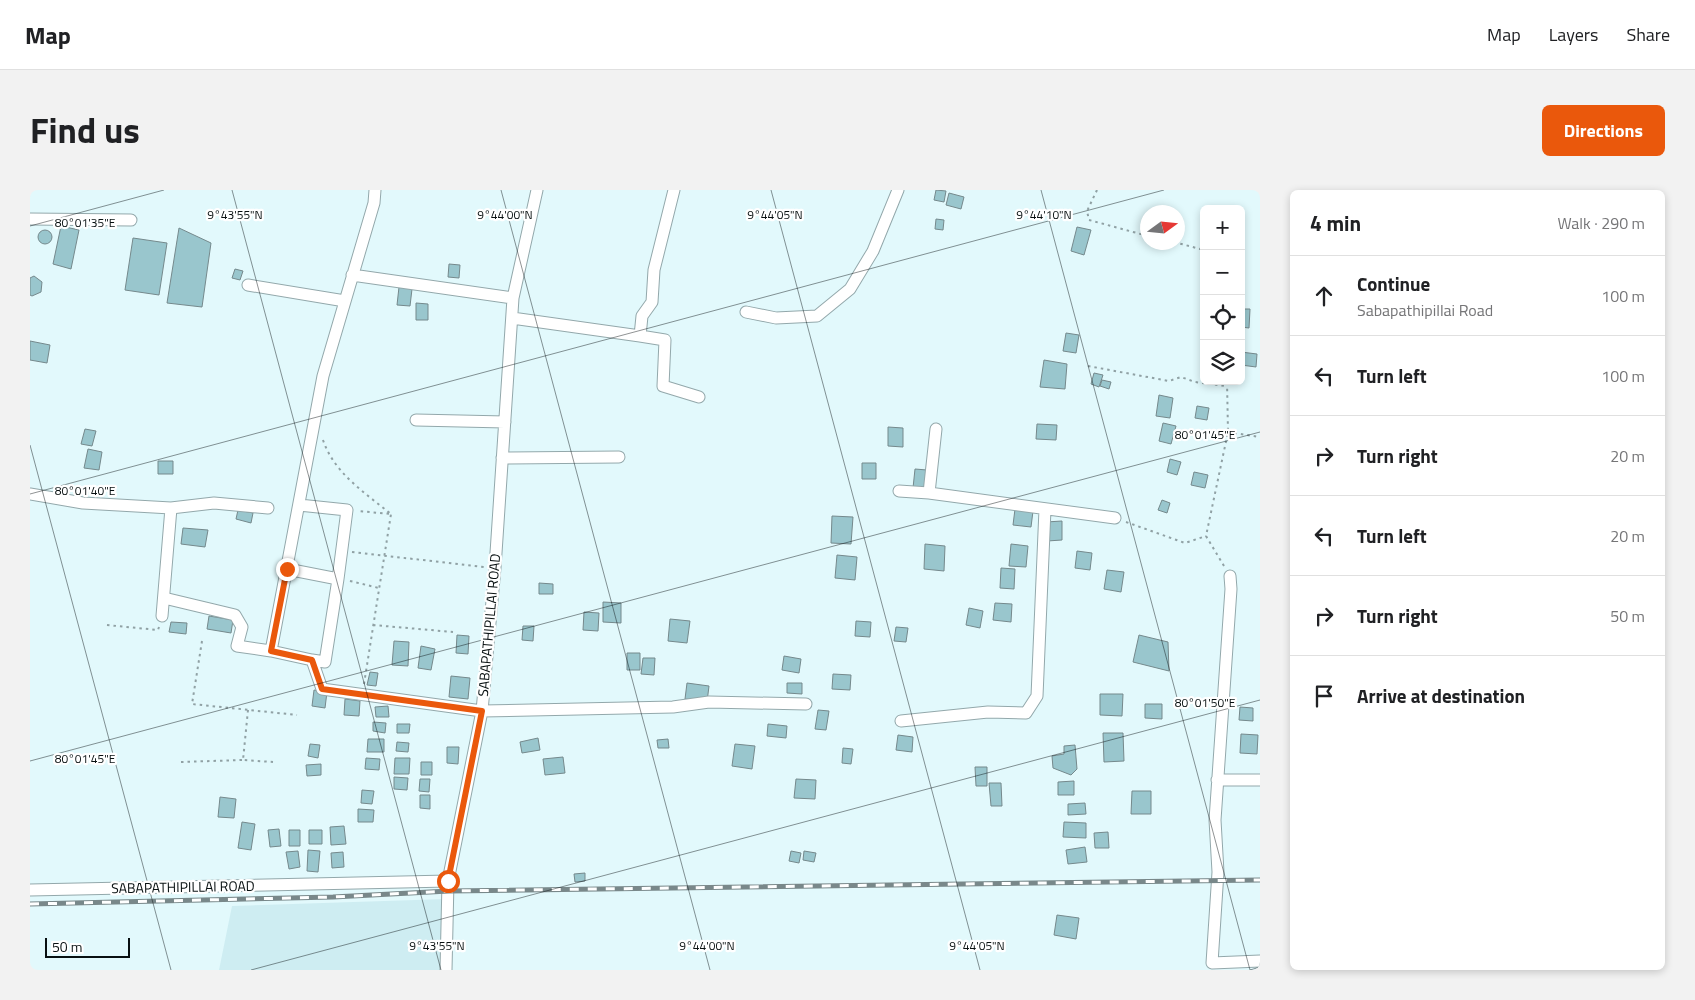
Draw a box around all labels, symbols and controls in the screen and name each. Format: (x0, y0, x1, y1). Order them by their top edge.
text: Map (25, 17, 71, 53)
text: Map (1487, 21, 1521, 48)
text: Layers (1549, 21, 1598, 48)
text: Share (1626, 21, 1670, 48)
text: Find us (30, 103, 140, 157)
button: Directions (1542, 105, 1665, 156)
text: 9°43'55"N (207, 205, 263, 224)
text: 9°44'00"N (477, 205, 533, 224)
text: 9°44'05"N (747, 205, 803, 224)
text: 9°44'10"N (1016, 205, 1072, 224)
north arrow (1140, 205, 1185, 250)
map controls (1200, 205, 1245, 385)
button: + (1200, 205, 1245, 250)
text: 4 min (1310, 207, 1361, 239)
text: Walk · 290 m (1557, 211, 1645, 235)
text: 80°01'35"E (55, 213, 116, 232)
button: − (1200, 250, 1245, 295)
text: Continue (1357, 269, 1430, 298)
icon: ahead (1310, 282, 1338, 310)
text: 100 m (1601, 284, 1645, 308)
button: locate (1200, 295, 1245, 340)
text: Sabapathipillai Road (1357, 298, 1493, 322)
button: layers (1200, 340, 1245, 385)
text: Turn left (1357, 361, 1427, 390)
icon: left (1310, 362, 1338, 390)
text: 100 m (1601, 364, 1645, 388)
text: 80°01'45"E (1175, 425, 1236, 444)
text: Turn right (1357, 441, 1438, 470)
icon: right (1310, 442, 1338, 470)
text: 20 m (1610, 444, 1645, 468)
text: 80°01'40"E (55, 481, 116, 500)
text: Turn left (1357, 521, 1427, 550)
icon: left (1310, 522, 1338, 550)
text: 20 m (1610, 524, 1645, 548)
street label: SABAPATHIPILLAI ROAD (472, 553, 505, 697)
route end (276, 558, 299, 581)
text: Turn right (1357, 601, 1438, 630)
icon: right (1310, 602, 1338, 630)
text: 50 m (1610, 604, 1645, 628)
text: Arrive at destination (1357, 681, 1525, 710)
icon: arrive (1310, 682, 1338, 710)
text: 80°01'50"E (1175, 693, 1236, 712)
text: 80°01'45"E (55, 749, 116, 768)
route start (437, 870, 460, 893)
street label: SABAPATHIPILLAI ROAD (111, 875, 255, 898)
scale bar (45, 935, 130, 958)
text: 50 m (52, 936, 82, 957)
text: 9°43'55"N (409, 936, 465, 955)
text: 9°44'00"N (679, 936, 735, 955)
text: 9°44'05"N (949, 936, 1005, 955)

